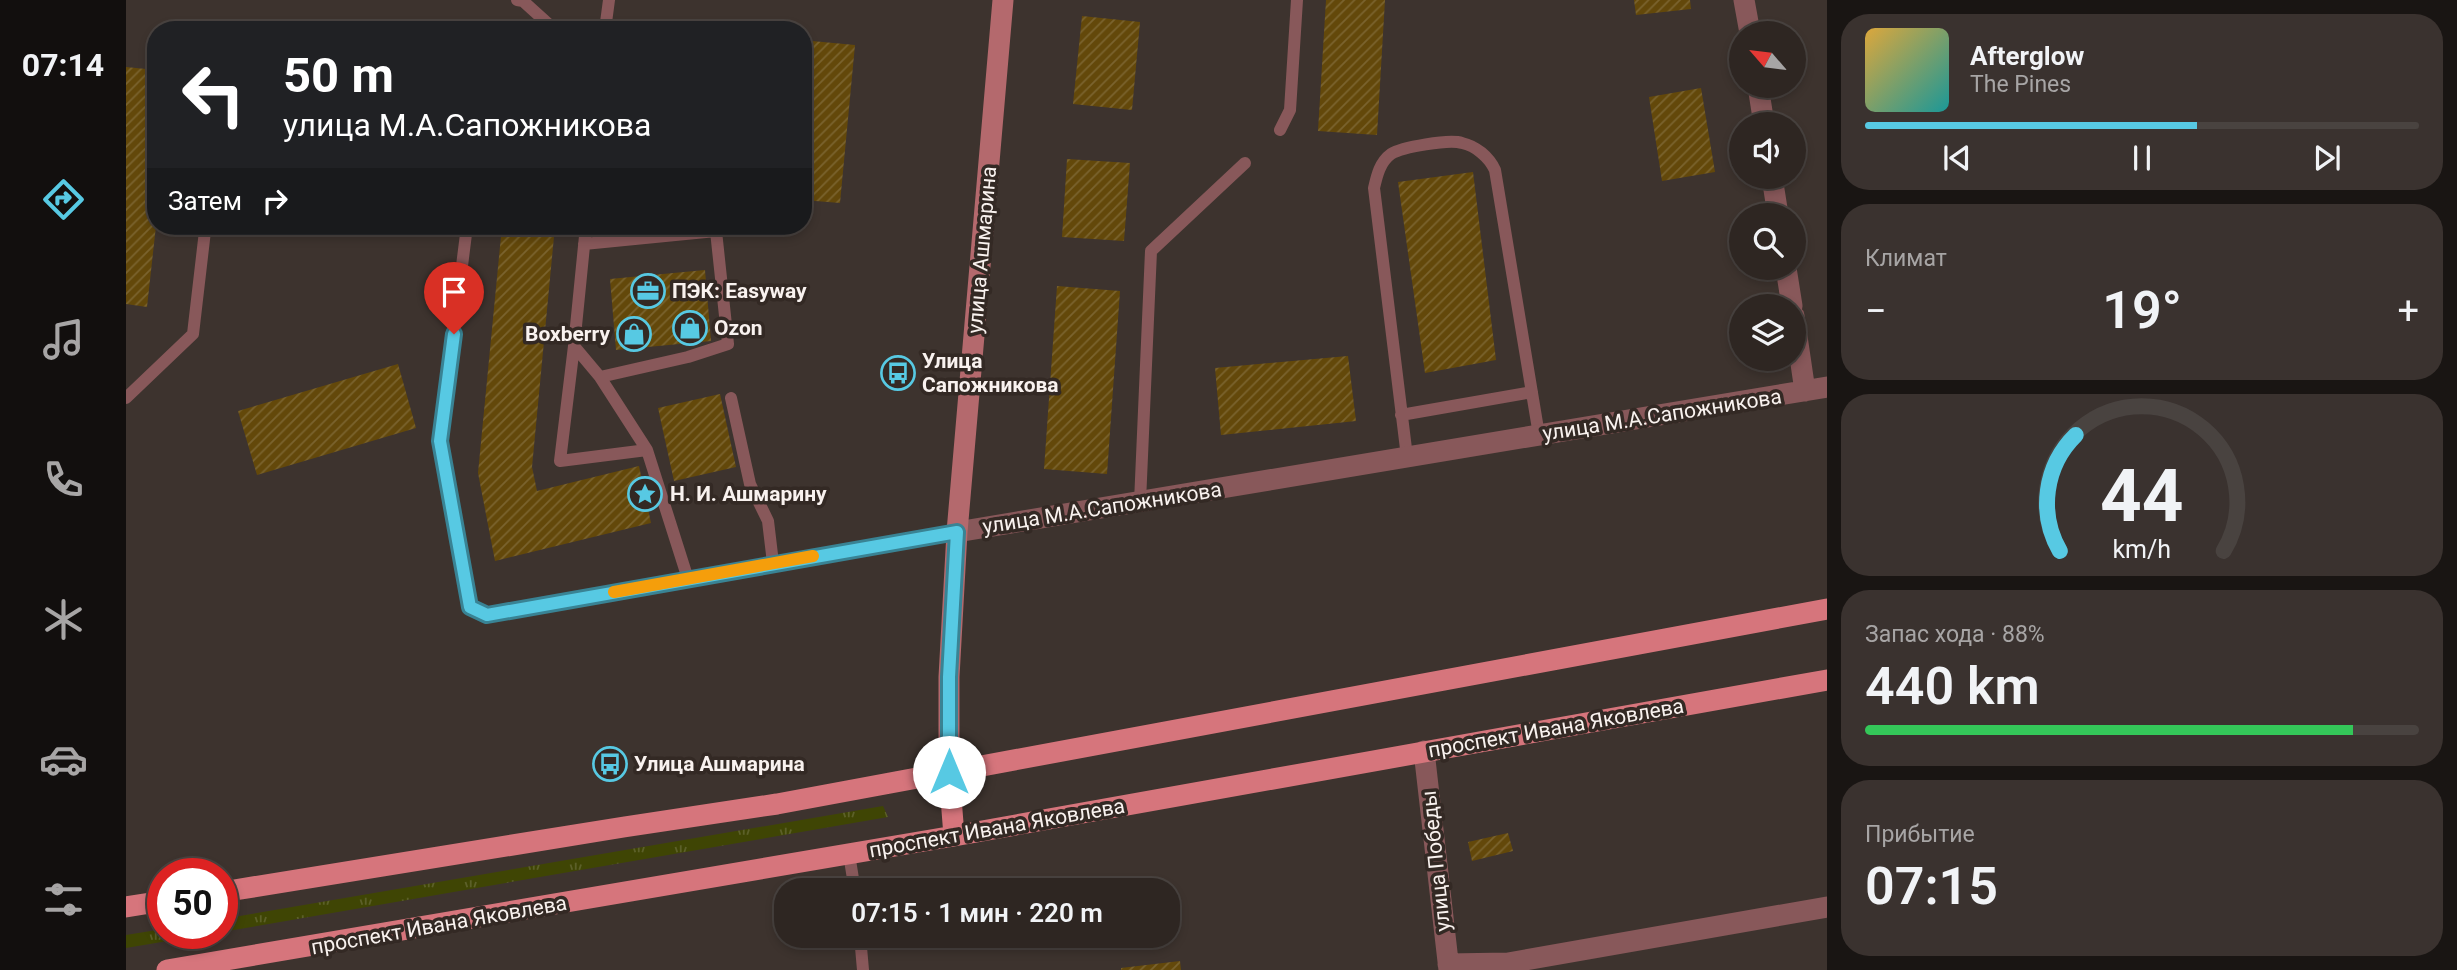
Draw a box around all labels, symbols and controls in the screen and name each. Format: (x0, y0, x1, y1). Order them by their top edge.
north arrow (1729, 21, 1806, 98)
map controls (1729, 21, 1806, 371)
text: Afterglow (1970, 41, 2084, 71)
text: 07:14 (22, 46, 104, 84)
text: 50 m (283, 47, 394, 104)
icon: left (168, 49, 259, 140)
text: The Pines (1970, 71, 2071, 98)
text: улица М.А.Сапожникова (283, 106, 651, 144)
button: sound (1729, 112, 1806, 189)
icon: previous (1938, 139, 1976, 177)
icon: pause (2123, 139, 2161, 177)
icon: next (2308, 139, 2346, 177)
street label: улица Ашмарина (963, 165, 1001, 335)
icon: directions (39, 175, 88, 224)
icon: right (256, 182, 294, 220)
text: Затем (168, 186, 242, 216)
button: search (1729, 203, 1806, 280)
text: Климат (1865, 245, 1947, 272)
pin (424, 262, 484, 334)
office icon: ПЭК: Easyway (629, 272, 667, 310)
icon: arrive (435, 273, 473, 311)
place label: ПЭК: Easyway (672, 279, 807, 303)
text: 19° (2102, 280, 2182, 341)
text: − (1865, 289, 1887, 333)
text: + (2397, 289, 2419, 333)
button: layers (1729, 294, 1806, 371)
shop icon: Ozon (671, 309, 709, 347)
icon: music (39, 315, 88, 364)
shop icon: Boxberry (615, 315, 653, 353)
place label: Ozon (714, 316, 763, 340)
place label: Boxberry (525, 322, 610, 346)
place label: Улица Сапожникова (922, 349, 1059, 397)
bus stop icon: Улица Сапожникова (879, 354, 917, 392)
street label: улица М.А.Сапожникова (1541, 384, 1783, 446)
text: 44 (2100, 453, 2184, 539)
icon: phone (39, 455, 88, 504)
place icon: Н. И. Ашмарину (626, 475, 664, 513)
street label: улица М.А.Сапожникова (981, 477, 1223, 539)
place label: Н. И. Ашмарину (670, 482, 827, 506)
text: km/h (2113, 535, 2171, 564)
icon: climate (39, 595, 88, 644)
text: Запас хода · 88% (1865, 621, 2045, 648)
text: 440 km (1865, 656, 2040, 717)
street label: проспект Ивана Яковлева (1426, 694, 1686, 762)
icon: car (39, 735, 88, 784)
position arrow (912, 735, 986, 809)
bus stop icon: Улица Ашмарина (591, 745, 629, 783)
place label: Улица Ашмарина (634, 752, 805, 776)
street label: улица Победы (1417, 789, 1455, 933)
street label: проспект Ивана Яковлева (867, 794, 1127, 862)
text: Прибытие (1865, 821, 1975, 848)
text: 07:15 (1865, 856, 1998, 917)
speed limit sign: 50 (147, 858, 238, 949)
icon: filters (39, 875, 88, 924)
street label: проспект Ивана Яковлева (309, 891, 569, 959)
text: 07:15 · 1 мин · 220 m (851, 898, 1103, 928)

